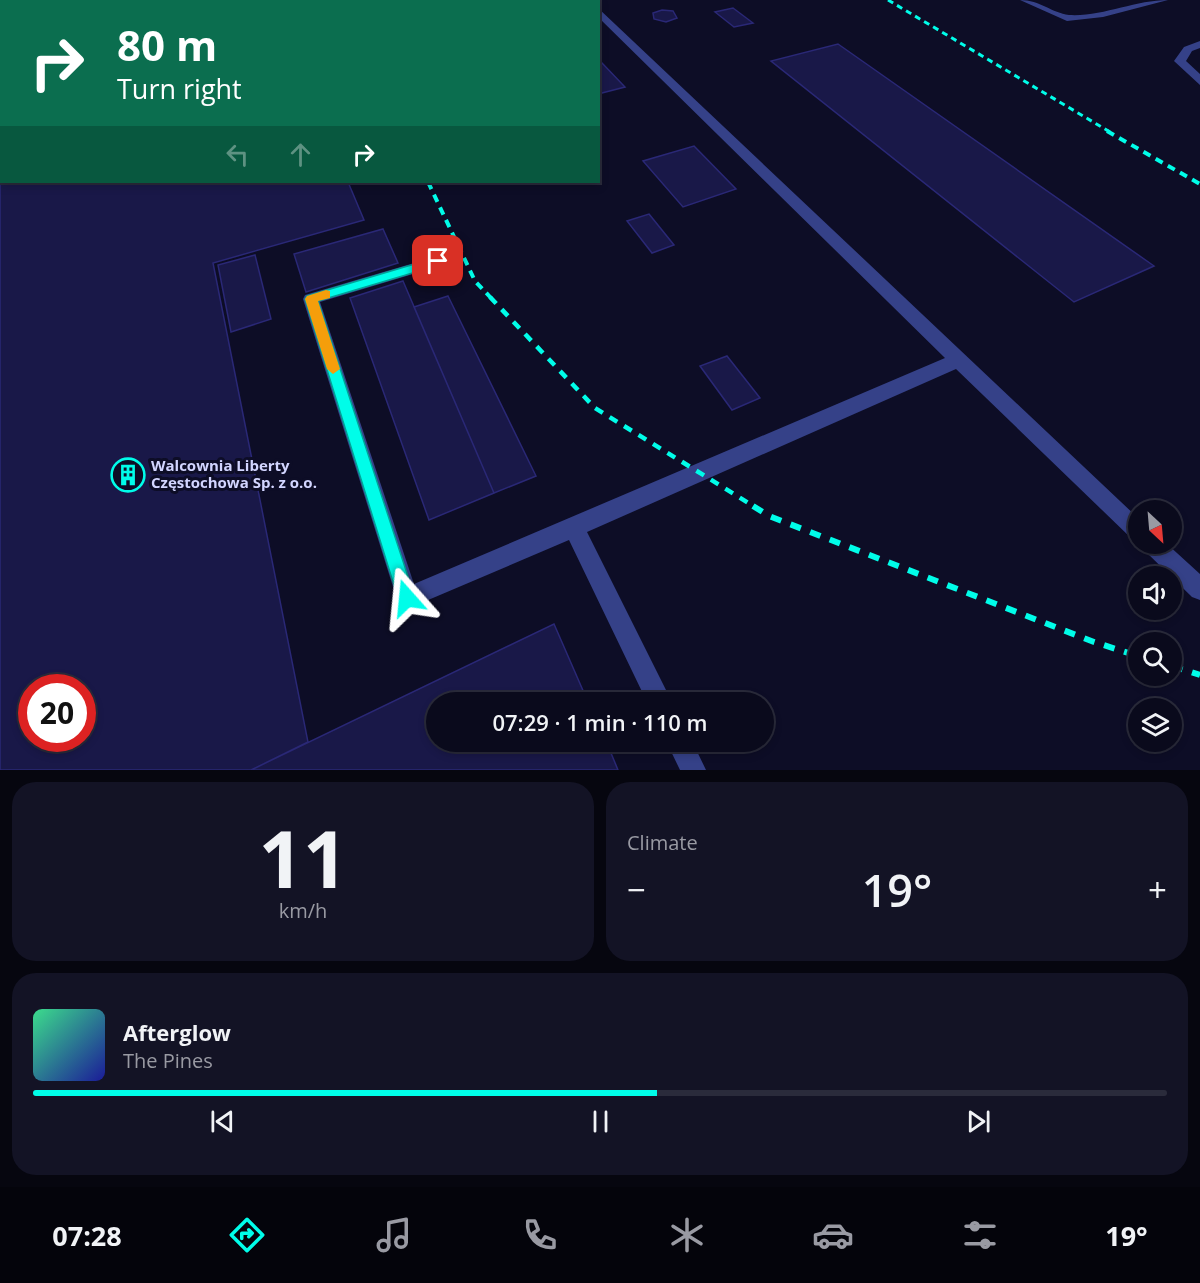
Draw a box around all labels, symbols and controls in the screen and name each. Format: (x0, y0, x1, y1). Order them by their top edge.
text: 80 m (117, 16, 217, 73)
icon: right (18, 24, 96, 102)
text: Turn right (117, 70, 242, 107)
icon: left (221, 138, 254, 171)
icon: ahead (284, 138, 317, 171)
icon: right (347, 138, 380, 171)
pin (412, 235, 463, 286)
icon: arrive (421, 244, 454, 277)
place label: Walcownia Liberty Częstochowa Sp. z o.o. (151, 455, 317, 492)
building icon: Walcownia Liberty Częstochowa Sp. z o.o. (110, 457, 146, 493)
north arrow (1128, 500, 1182, 554)
map controls (1128, 500, 1182, 752)
position arrow (375, 566, 439, 630)
button: sound (1128, 566, 1182, 620)
button: search (1128, 632, 1182, 686)
speed limit sign: 20 (18, 674, 96, 752)
button: layers (1128, 698, 1182, 752)
text: 07:29 · 1 min · 110 m (492, 707, 708, 737)
text: 11 (258, 805, 348, 911)
text: Climate (627, 829, 698, 856)
text: 19° (862, 859, 932, 920)
text: − (627, 867, 646, 912)
text: + (1148, 867, 1167, 912)
text: km/h (279, 897, 327, 924)
text: Afterglow (123, 1017, 231, 1047)
text: The Pines (123, 1047, 213, 1074)
icon: previous (206, 1105, 239, 1138)
icon: pause (584, 1105, 617, 1138)
icon: next (962, 1105, 995, 1138)
icon: directions (226, 1214, 268, 1256)
icon: music (373, 1214, 415, 1256)
icon: phone (519, 1214, 561, 1256)
icon: climate (666, 1214, 708, 1256)
icon: car (812, 1214, 854, 1256)
icon: filters (959, 1214, 1001, 1256)
text: 07:28 (52, 1217, 122, 1254)
text: 19° (1105, 1217, 1148, 1254)

